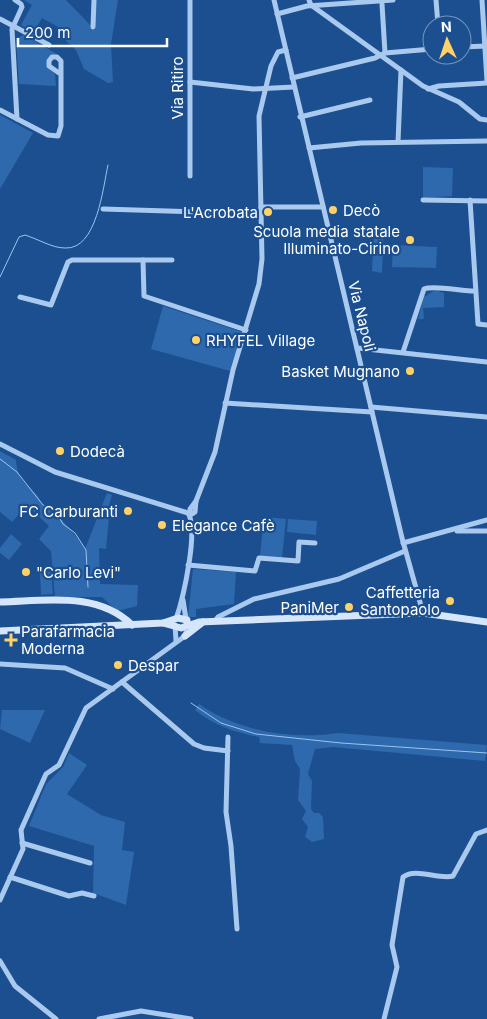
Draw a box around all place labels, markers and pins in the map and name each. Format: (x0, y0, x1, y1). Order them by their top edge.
place label: Decò (343, 201, 380, 220)
place label: L'Acrobata (183, 203, 258, 222)
marker: Decò (327, 204, 339, 216)
marker: L'Acrobata (262, 206, 274, 218)
place label: Scuola media statale Illuminato-Cirino (253, 222, 400, 258)
marker: Scuola media statale Illuminato-Cirino (404, 234, 416, 246)
place label: RHYFEL Village (206, 331, 315, 350)
marker: RHYFEL Village (190, 334, 202, 346)
place label: Basket Mugnano (281, 362, 400, 381)
marker: Basket Mugnano (404, 365, 416, 377)
place label: Dodecà (70, 442, 125, 461)
marker: Dodecà (54, 445, 66, 457)
place label: FC Carburanti (19, 502, 118, 521)
marker: FC Carburanti (122, 505, 134, 517)
place label: Elegance Cafè (172, 516, 275, 535)
marker: Elegance Cafè (156, 519, 168, 531)
place label: "Carlo Levi" (36, 563, 121, 582)
marker: "Carlo Levi" (20, 566, 32, 578)
place label: Caffetteria Santopaolo (360, 583, 440, 619)
marker: Caffetteria Santopaolo (444, 595, 456, 607)
place label: PaniMer (281, 598, 339, 617)
marker: PaniMer (343, 601, 355, 613)
place label: Parafarmacia Moderna (21, 622, 115, 658)
marker: Parafarmacia Moderna (5, 634, 17, 646)
place label: Despar (128, 656, 179, 675)
marker: Despar (112, 659, 124, 671)

